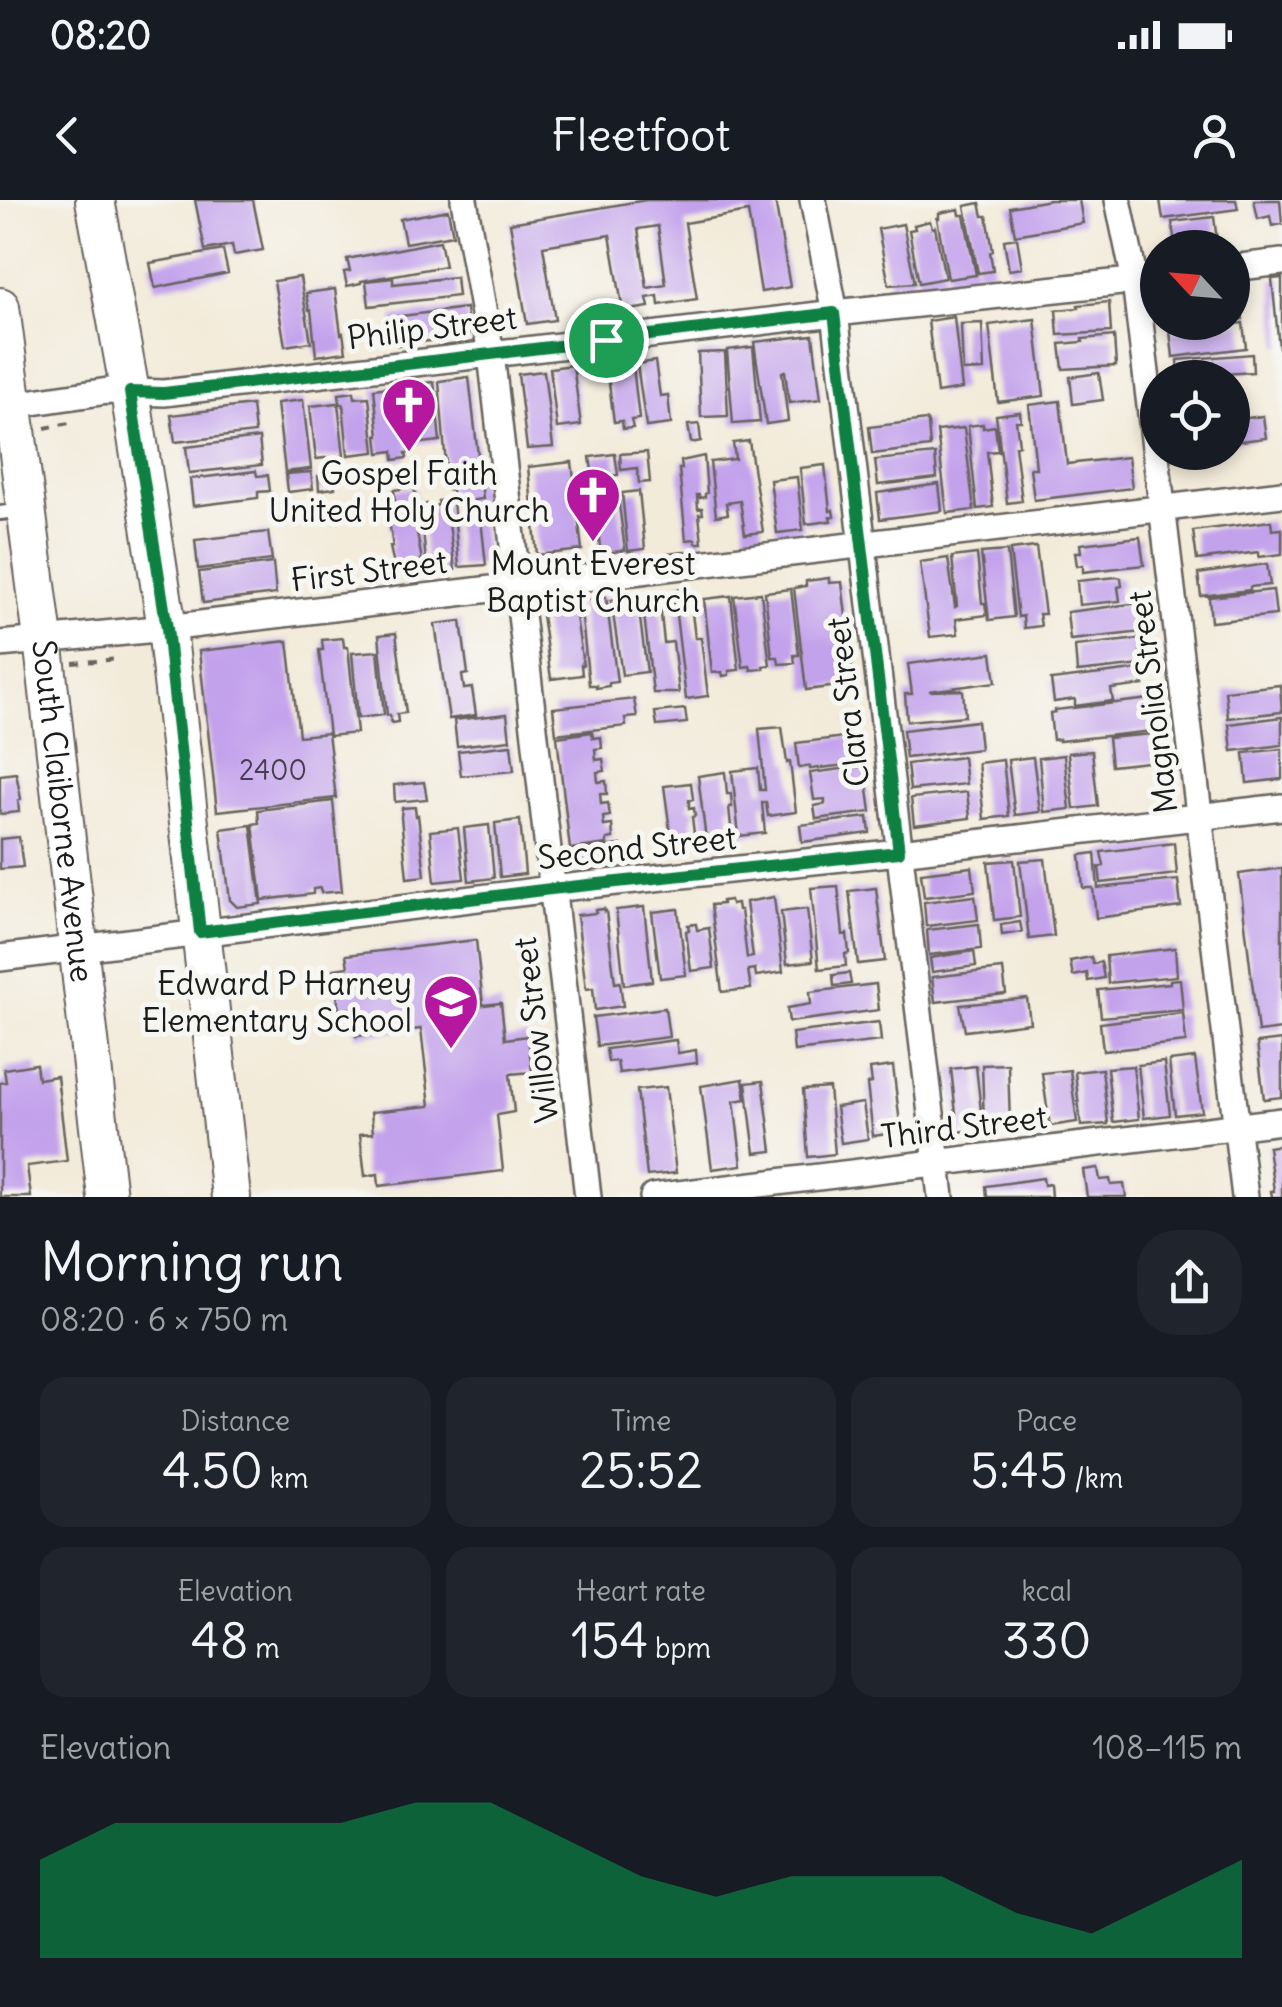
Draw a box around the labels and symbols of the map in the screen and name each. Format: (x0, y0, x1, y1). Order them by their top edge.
north arrow (1140, 230, 1250, 340)
street label: Philip Street (345, 297, 519, 358)
pin (564, 298, 649, 383)
church icon: Gospel Faith United Holy Church (379, 375, 439, 454)
place label: Gospel Faith United Holy Church (269, 453, 549, 531)
church icon: Mount Everest Baptist Church (563, 465, 623, 544)
street label: First Street (289, 541, 449, 600)
place label: Mount Everest Baptist Church (486, 543, 700, 621)
street label: Magnolia Street (1118, 588, 1186, 816)
street label: Clara Street (817, 615, 878, 789)
street label: South Claiborne Avenue (23, 638, 103, 984)
house number: 2400 (239, 752, 307, 788)
street label: Second Street (536, 817, 738, 878)
street label: Willow Street (504, 935, 567, 1125)
place label: Edward P Harney Elementary School (142, 963, 412, 1041)
school or university icon: Edward P Harney Elementary School (421, 972, 481, 1051)
street label: Third Street (879, 1096, 1049, 1157)

